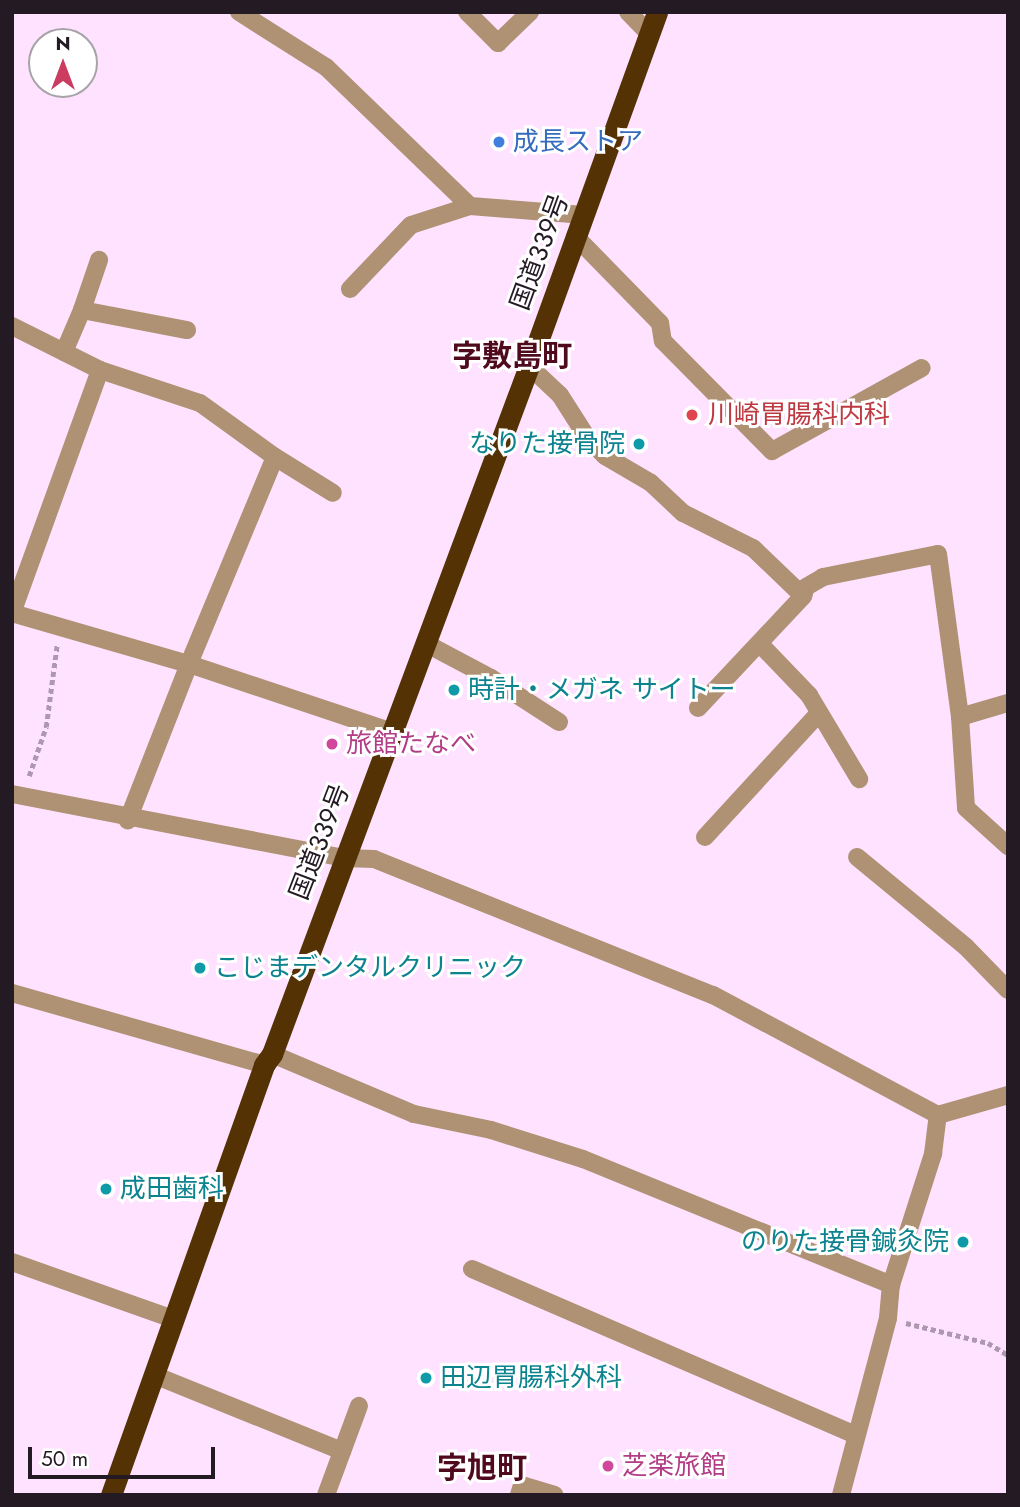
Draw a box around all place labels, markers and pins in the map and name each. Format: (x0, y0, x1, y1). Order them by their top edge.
place label: 成長ストア (513, 126, 643, 158)
marker: 成長ストア (491, 134, 507, 150)
place label: 川崎胃腸科内科 (708, 399, 890, 431)
marker: 川崎胃腸科内科 (682, 405, 702, 425)
place label: なりた接骨院 (469, 428, 625, 460)
marker: なりた接骨院 (631, 436, 647, 452)
place label: 時計・メガネ サイトー (468, 674, 736, 706)
marker: 時計・メガネ サイトー (446, 682, 462, 698)
place label: 旅館たなべ (346, 728, 476, 760)
marker: 旅館たなべ (324, 736, 340, 752)
place label: こじまデンタルクリニック (214, 952, 526, 984)
marker: こじまデンタルクリニック (192, 960, 208, 976)
place label: 成田歯科 (120, 1173, 224, 1205)
marker: 成田歯科 (98, 1181, 114, 1197)
place label: のりた接骨鍼灸院 (741, 1226, 949, 1258)
marker: のりた接骨鍼灸院 (955, 1234, 971, 1250)
place label: 田辺胃腸科外科 (440, 1362, 622, 1394)
marker: 田辺胃腸科外科 (418, 1370, 434, 1386)
place label: 芝楽旅館 (622, 1450, 726, 1482)
marker: 芝楽旅館 (600, 1458, 616, 1474)

